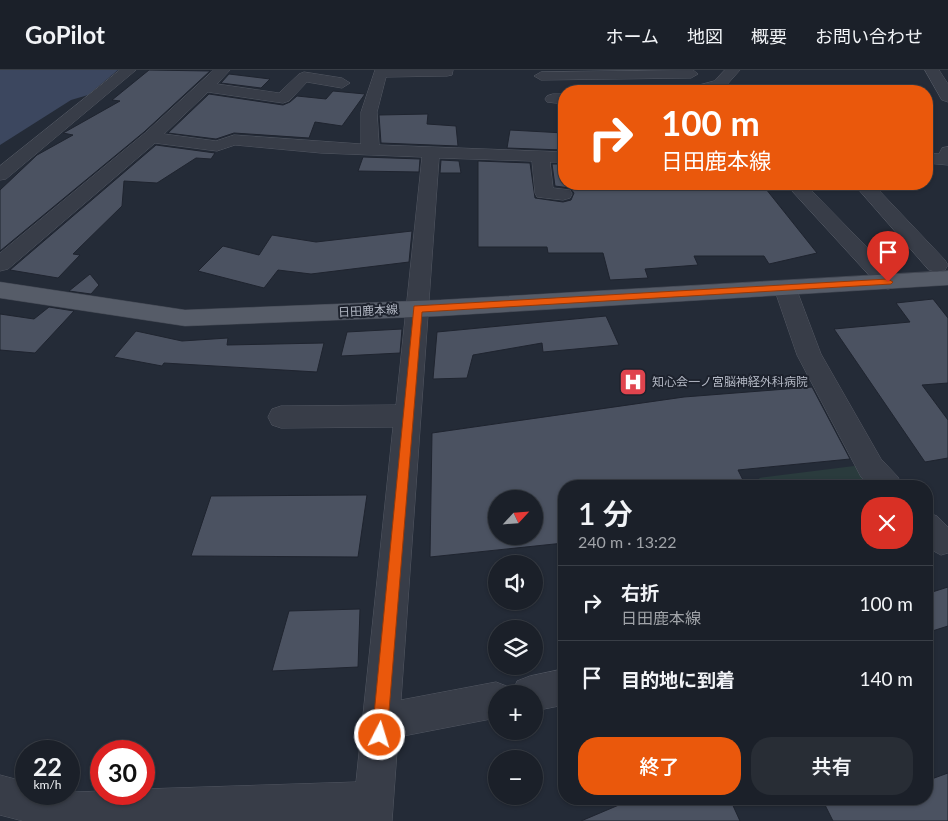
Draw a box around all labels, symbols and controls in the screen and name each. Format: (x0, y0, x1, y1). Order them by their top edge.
text: GoPilot (25, 20, 105, 49)
text: ホーム (606, 25, 659, 47)
text: 地図 (687, 25, 723, 47)
text: 概要 (751, 25, 787, 47)
text: お問い合わせ (815, 25, 923, 47)
text: 100 m (661, 101, 760, 143)
icon: right (578, 105, 643, 170)
text: 日田鹿本線 (661, 147, 771, 174)
pin (867, 231, 909, 282)
icon: arrive (874, 238, 902, 266)
street label: 日田鹿本線 (338, 301, 398, 320)
hospital icon: 知心会一ノ宮脳神経外科病院 (618, 367, 648, 397)
place label: 知心会一ノ宮脳神経外科病院 (652, 374, 808, 389)
north arrow (488, 490, 542, 545)
map controls (488, 490, 543, 805)
text: 1 分 (578, 495, 633, 531)
button: close (861, 497, 913, 549)
text: 240 m · 13:22 (578, 532, 677, 551)
button: sound (488, 555, 543, 610)
text: 右折 (621, 581, 659, 604)
icon: right (578, 589, 606, 617)
text: 100 m (859, 592, 913, 615)
text: 日田鹿本線 (621, 608, 701, 627)
button: layers (488, 620, 543, 675)
icon: arrive (578, 664, 606, 692)
text: 140 m (859, 667, 913, 690)
text: 目的地に到着 (621, 668, 735, 691)
button: + (488, 685, 543, 740)
position arrow (353, 708, 405, 760)
button: 終了 (578, 737, 741, 795)
button: 共有 (751, 737, 913, 795)
speed limit sign: 30 (90, 740, 155, 805)
button: − (488, 750, 543, 805)
text: 22 (33, 751, 62, 781)
text: km/h (33, 777, 62, 792)

